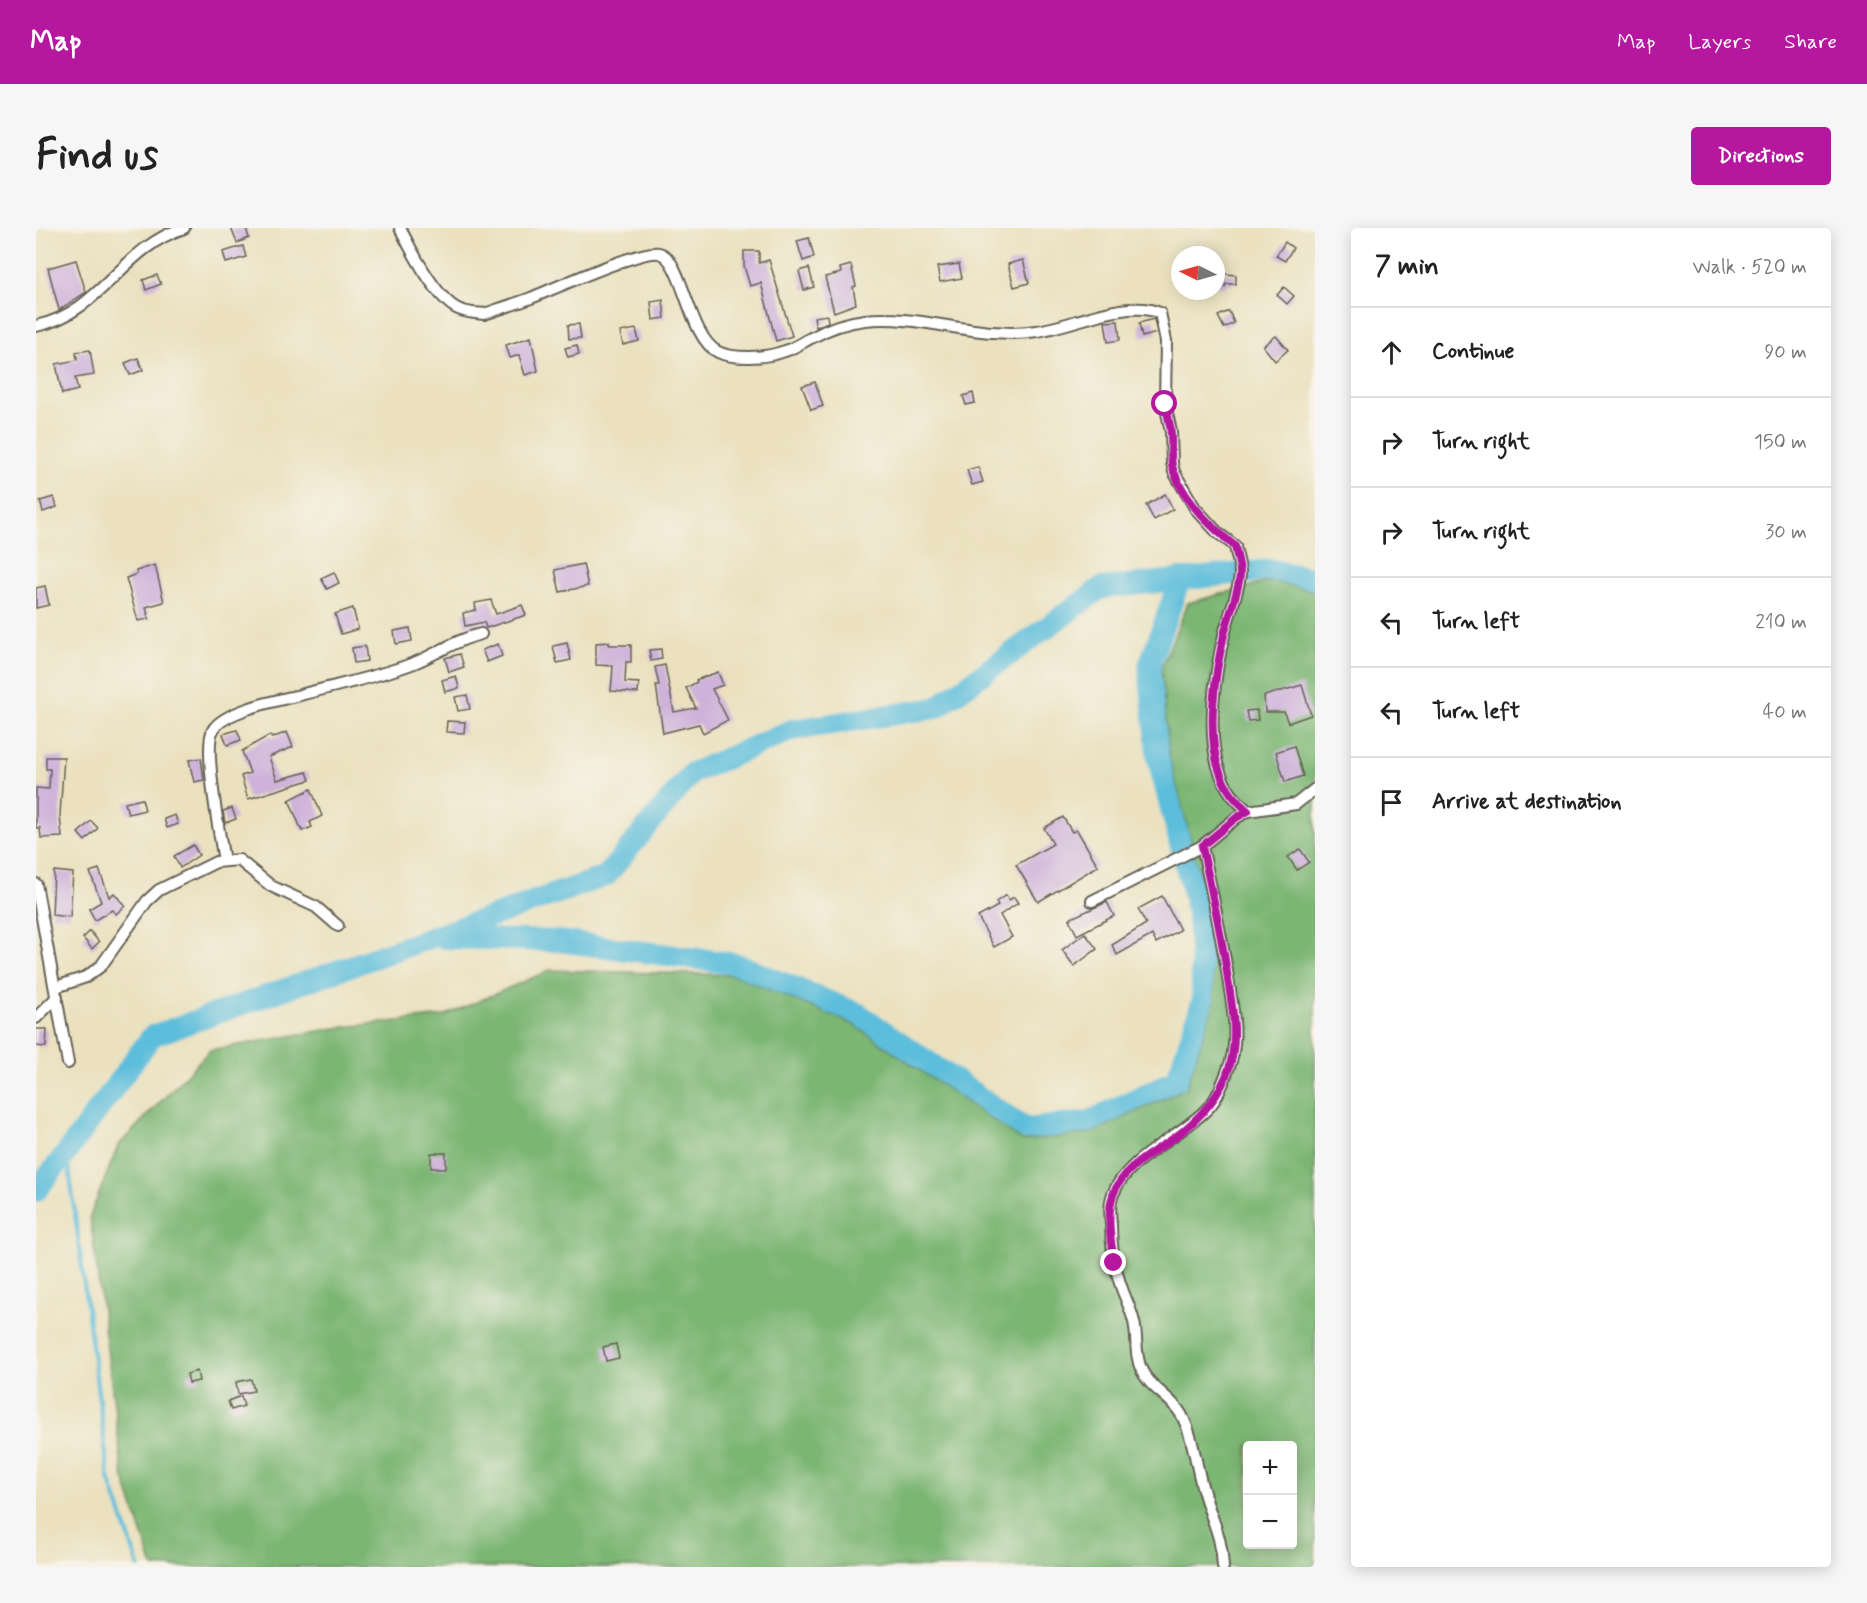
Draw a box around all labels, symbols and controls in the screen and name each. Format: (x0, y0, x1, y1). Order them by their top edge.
text: Map (30, 24, 81, 61)
text: Map (1617, 28, 1655, 56)
text: Layers (1688, 28, 1751, 56)
text: Share (1784, 28, 1837, 56)
button: Directions (1691, 127, 1831, 185)
text: Find us (36, 129, 158, 184)
north arrow (1171, 246, 1225, 300)
text: 7 min (1375, 250, 1439, 284)
text: Walk · 520 m (1693, 254, 1807, 281)
icon: ahead (1375, 336, 1408, 369)
text: Continue (1432, 338, 1514, 366)
text: 90 m (1764, 339, 1807, 366)
route start (1151, 390, 1177, 416)
icon: right (1375, 426, 1408, 459)
text: Turn right (1432, 428, 1530, 456)
text: 150 m (1754, 429, 1807, 456)
icon: right (1375, 516, 1408, 549)
text: Turn right (1432, 518, 1530, 546)
text: 30 m (1765, 519, 1807, 546)
icon: left (1375, 606, 1408, 639)
text: Turn left (1432, 608, 1520, 636)
text: 210 m (1755, 609, 1807, 636)
icon: left (1375, 696, 1408, 729)
text: Turn left (1432, 698, 1520, 726)
text: 40 m (1763, 699, 1807, 726)
icon: arrive (1375, 786, 1408, 819)
text: Arrive at destination (1432, 788, 1622, 816)
route end (1100, 1249, 1126, 1275)
map controls (1243, 1441, 1297, 1549)
button: + (1243, 1441, 1297, 1495)
button: − (1243, 1495, 1297, 1549)

